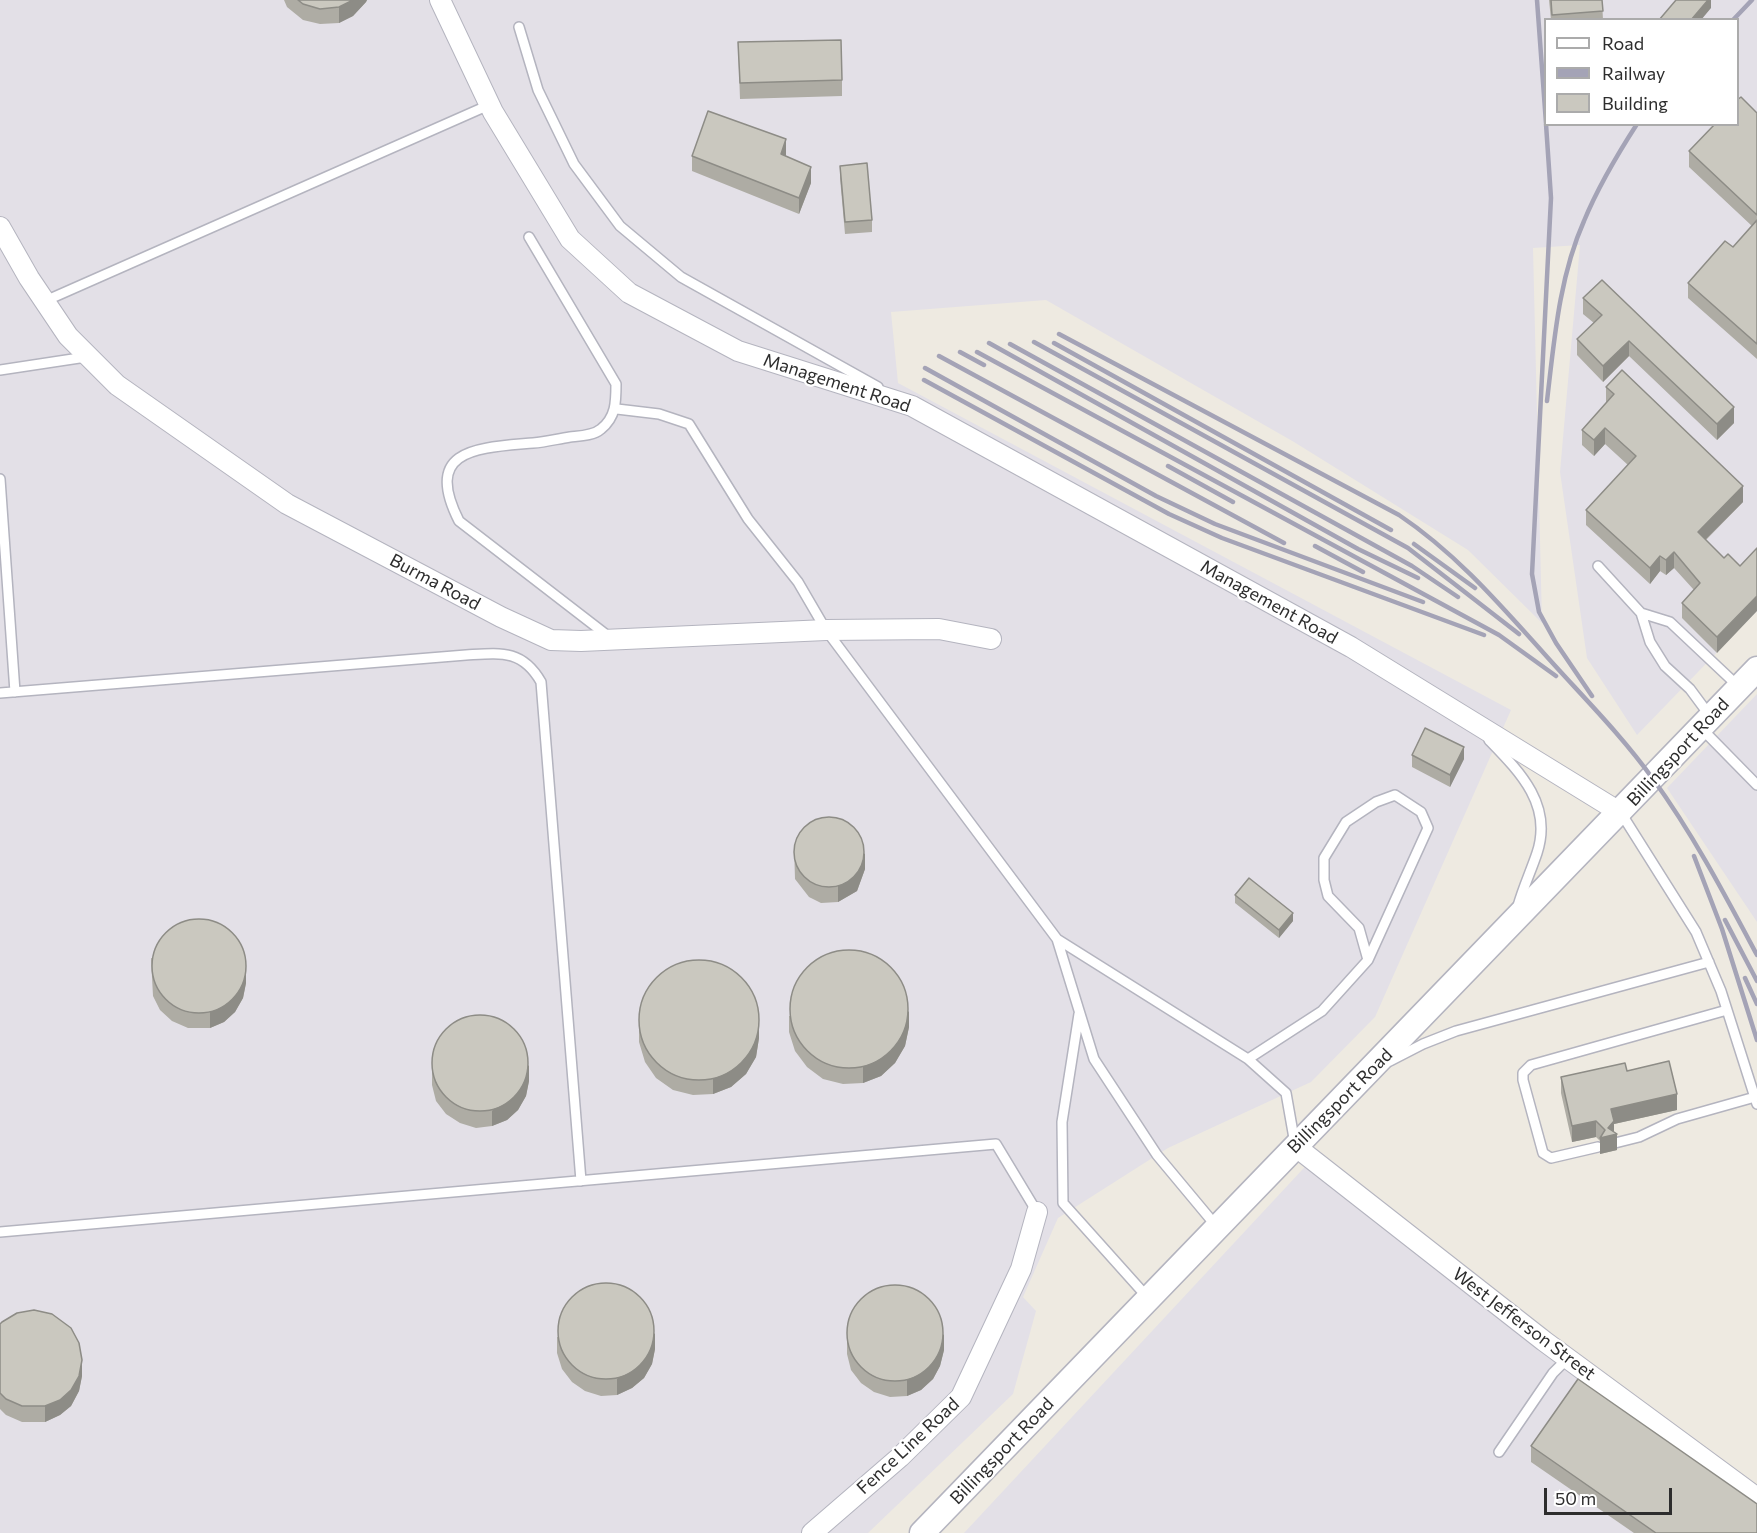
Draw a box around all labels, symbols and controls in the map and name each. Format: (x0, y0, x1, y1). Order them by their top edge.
legend (1544, 18, 1739, 126)
text: Road (1602, 32, 1644, 54)
text: Railway (1602, 62, 1665, 84)
text: Building (1602, 92, 1668, 114)
street label: Management Road (761, 349, 913, 417)
street label: Burma Road (386, 549, 484, 615)
street label: Management Road (1197, 555, 1341, 649)
street label: Billingsport Road (1622, 694, 1734, 810)
street label: Billingsport Road (1283, 1044, 1397, 1158)
street label: West Jefferson Street (1448, 1263, 1600, 1385)
street label: Fence Line Road (852, 1393, 964, 1499)
street label: Billingsport Road (946, 1393, 1058, 1509)
scale bar (1547, 1476, 1674, 1514)
text: 50 m (1555, 1487, 1596, 1509)

